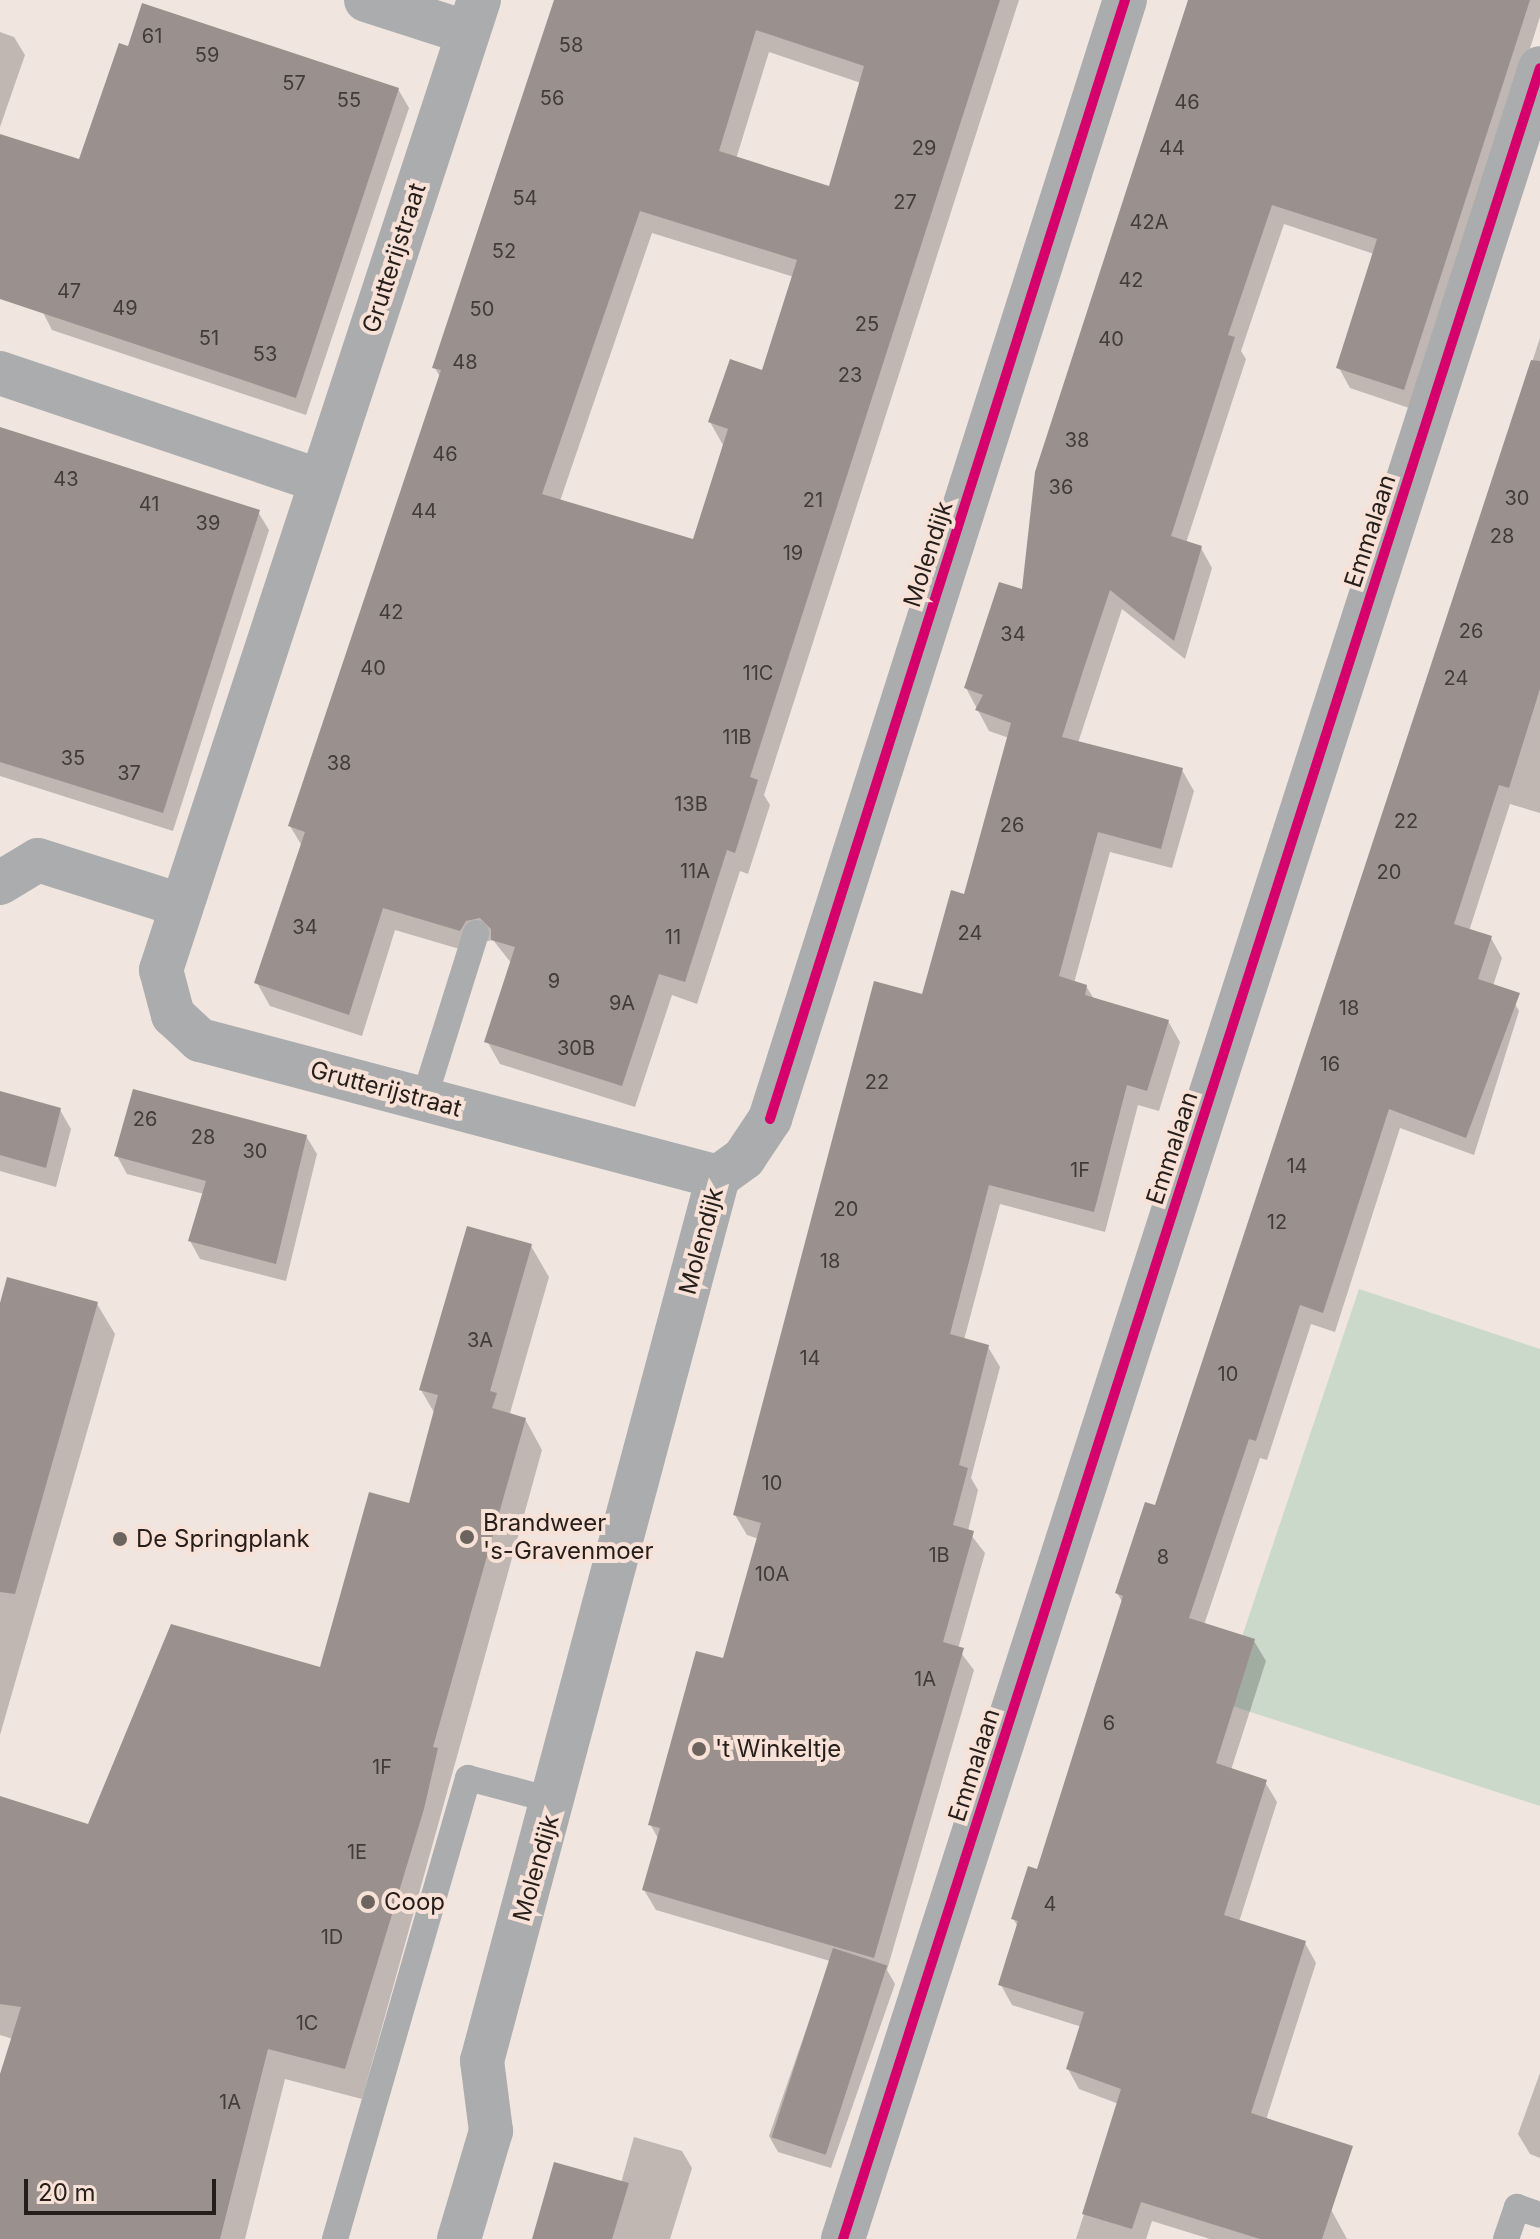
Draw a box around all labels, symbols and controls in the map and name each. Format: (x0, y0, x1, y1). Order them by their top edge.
house number: 61 (142, 24, 162, 48)
house number: 58 (559, 33, 583, 57)
house number: 59 (195, 43, 219, 67)
house number: 57 (282, 71, 306, 95)
house number: 56 (540, 86, 564, 110)
house number: 55 (337, 88, 361, 112)
house number: 46 (1174, 90, 1200, 114)
house number: 29 (912, 136, 936, 160)
house number: 44 (1159, 136, 1185, 160)
street label: Grutterijstraat (356, 180, 432, 336)
house number: 54 (512, 186, 538, 210)
house number: 27 (893, 190, 917, 214)
house number: 42A (1130, 210, 1168, 234)
house number: 52 (492, 239, 516, 263)
house number: 42 (1118, 268, 1144, 292)
house number: 47 (57, 279, 81, 303)
house number: 49 (112, 296, 138, 320)
house number: 50 (470, 297, 494, 321)
house number: 25 (855, 312, 879, 336)
house number: 51 (199, 326, 219, 350)
house number: 40 (1098, 327, 1124, 351)
house number: 53 (253, 342, 277, 366)
house number: 48 (452, 350, 478, 374)
house number: 23 (838, 363, 862, 387)
house number: 38 (1065, 428, 1089, 452)
house number: 46 (432, 442, 458, 466)
house number: 43 (53, 467, 79, 491)
street label: Emmalaan (1338, 471, 1402, 591)
house number: 36 (1049, 475, 1073, 499)
house number: 30 (1505, 486, 1529, 510)
house number: 21 (803, 488, 823, 512)
house number: 41 (139, 492, 159, 516)
street label: Molendijk (897, 497, 959, 611)
house number: 44 (411, 499, 437, 523)
house number: 39 (196, 511, 220, 535)
house number: 28 (1490, 524, 1514, 548)
house number: 19 (783, 541, 803, 565)
house number: 42 (378, 600, 404, 624)
house number: 26 (1459, 619, 1483, 643)
house number: 34 (1000, 622, 1026, 646)
house number: 40 (360, 656, 386, 680)
house number: 11C (743, 661, 773, 685)
house number: 24 (1444, 666, 1468, 690)
house number: 11B (722, 725, 752, 749)
house number: 35 (61, 746, 85, 770)
house number: 38 (327, 751, 351, 775)
house number: 37 (117, 761, 141, 785)
house number: 13B (674, 792, 708, 816)
house number: 22 (1394, 809, 1418, 833)
house number: 26 (1000, 813, 1024, 837)
house number: 11A (680, 859, 710, 883)
house number: 20 (1377, 860, 1401, 884)
house number: 34 (292, 915, 318, 939)
house number: 24 (958, 921, 982, 945)
house number: 11 (665, 925, 681, 949)
house number: 9 (548, 969, 560, 993)
house number: 9A (609, 991, 635, 1015)
house number: 18 (1339, 996, 1359, 1020)
house number: 30B (557, 1036, 595, 1060)
house number: 16 (1320, 1052, 1340, 1076)
street label: Grutterijstraat (307, 1055, 465, 1123)
house number: 22 (865, 1070, 889, 1094)
street label: Emmalaan (1140, 1088, 1204, 1208)
house number: 26 (133, 1107, 157, 1131)
house number: 28 (191, 1125, 215, 1149)
house number: 30 (243, 1139, 267, 1163)
house number: 14 (1286, 1154, 1308, 1178)
house number: 1F (1070, 1158, 1090, 1182)
street label: Molendijk (673, 1184, 729, 1298)
house number: 20 (834, 1197, 858, 1221)
house number: 12 (1267, 1210, 1287, 1234)
house number: 18 (820, 1249, 840, 1273)
house number: 3A (467, 1328, 493, 1352)
house number: 14 (799, 1346, 821, 1370)
house number: 10 (1218, 1362, 1238, 1386)
house number: 10 (762, 1471, 782, 1495)
place label: Brandweer 's-Gravenmoer (483, 1509, 654, 1565)
place label: De Springplank (136, 1525, 310, 1553)
marker: Brandweer 's-Gravenmoer (458, 1528, 476, 1546)
marker: De Springplank (111, 1530, 129, 1548)
house number: 1B (928, 1543, 950, 1567)
house number: 8 (1157, 1545, 1169, 1569)
house number: 10A (755, 1562, 789, 1586)
house number: 1A (914, 1667, 936, 1691)
street label: Emmalaan (942, 1705, 1006, 1825)
house number: 6 (1103, 1711, 1115, 1735)
place label: 't Winkeltje (715, 1735, 841, 1763)
marker: 't Winkeltje (690, 1740, 708, 1758)
house number: 1F (372, 1755, 392, 1779)
street label: Molendijk (507, 1811, 565, 1925)
house number: 1E (347, 1840, 367, 1864)
place label: Coop (384, 1888, 445, 1916)
house number: 4 (1044, 1892, 1056, 1916)
marker: Coop (359, 1893, 377, 1911)
house number: 1D (321, 1925, 343, 1949)
house number: 1C (296, 2011, 318, 2035)
house number: 1A (219, 2090, 241, 2114)
scale bar (28, 2163, 220, 2213)
text: 20 m (38, 2178, 96, 2207)

